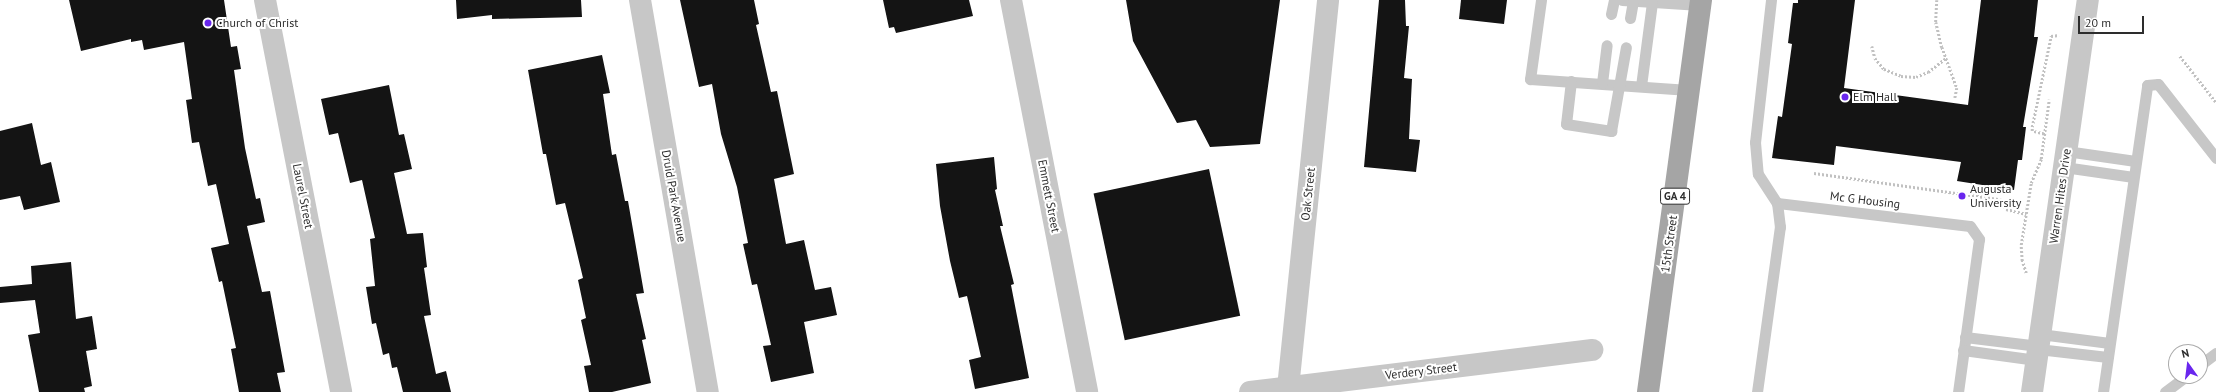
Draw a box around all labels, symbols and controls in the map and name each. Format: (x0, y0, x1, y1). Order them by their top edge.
scale bar (2080, 8, 2146, 34)
text: 20 m (2085, 15, 2111, 30)
place label: Church of Christ (216, 16, 298, 30)
marker: Church of Christ (203, 18, 213, 28)
place label: Elm Hall (1853, 90, 1897, 104)
marker: Elm Hall (1840, 92, 1850, 102)
street label: Druid Park Avenue (659, 148, 689, 244)
street label: Warren Hites Drive (2046, 148, 2074, 244)
street label: Emmett Street (1035, 158, 1063, 234)
street label: Laurel Street (290, 162, 316, 230)
street label: Oak Street (1298, 167, 1318, 221)
place label: Augusta University (1970, 182, 2021, 210)
road number: GA 4 (1659, 187, 1691, 205)
street label: Mc G Housing (1829, 189, 1901, 211)
marker: Augusta University (1957, 191, 1967, 201)
street label: 15th Street (1658, 214, 1680, 274)
north arrow (2168, 344, 2208, 384)
text: N (2180, 346, 2191, 361)
street label: Verdery Street (1384, 359, 1458, 383)

